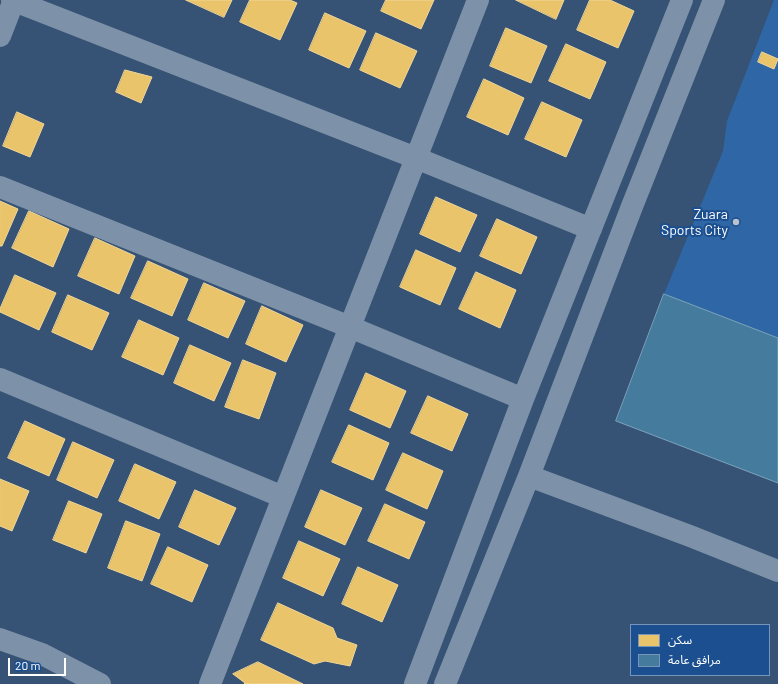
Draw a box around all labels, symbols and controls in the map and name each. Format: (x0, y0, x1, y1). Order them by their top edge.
place label: Zuara Sports City (661, 206, 728, 238)
marker: Zuara Sports City (731, 217, 741, 227)
legend (630, 624, 770, 676)
text: سكن (668, 632, 692, 646)
scale bar (10, 650, 68, 676)
text: مرافق عامة (668, 652, 721, 666)
text: 20 m (15, 658, 41, 672)

